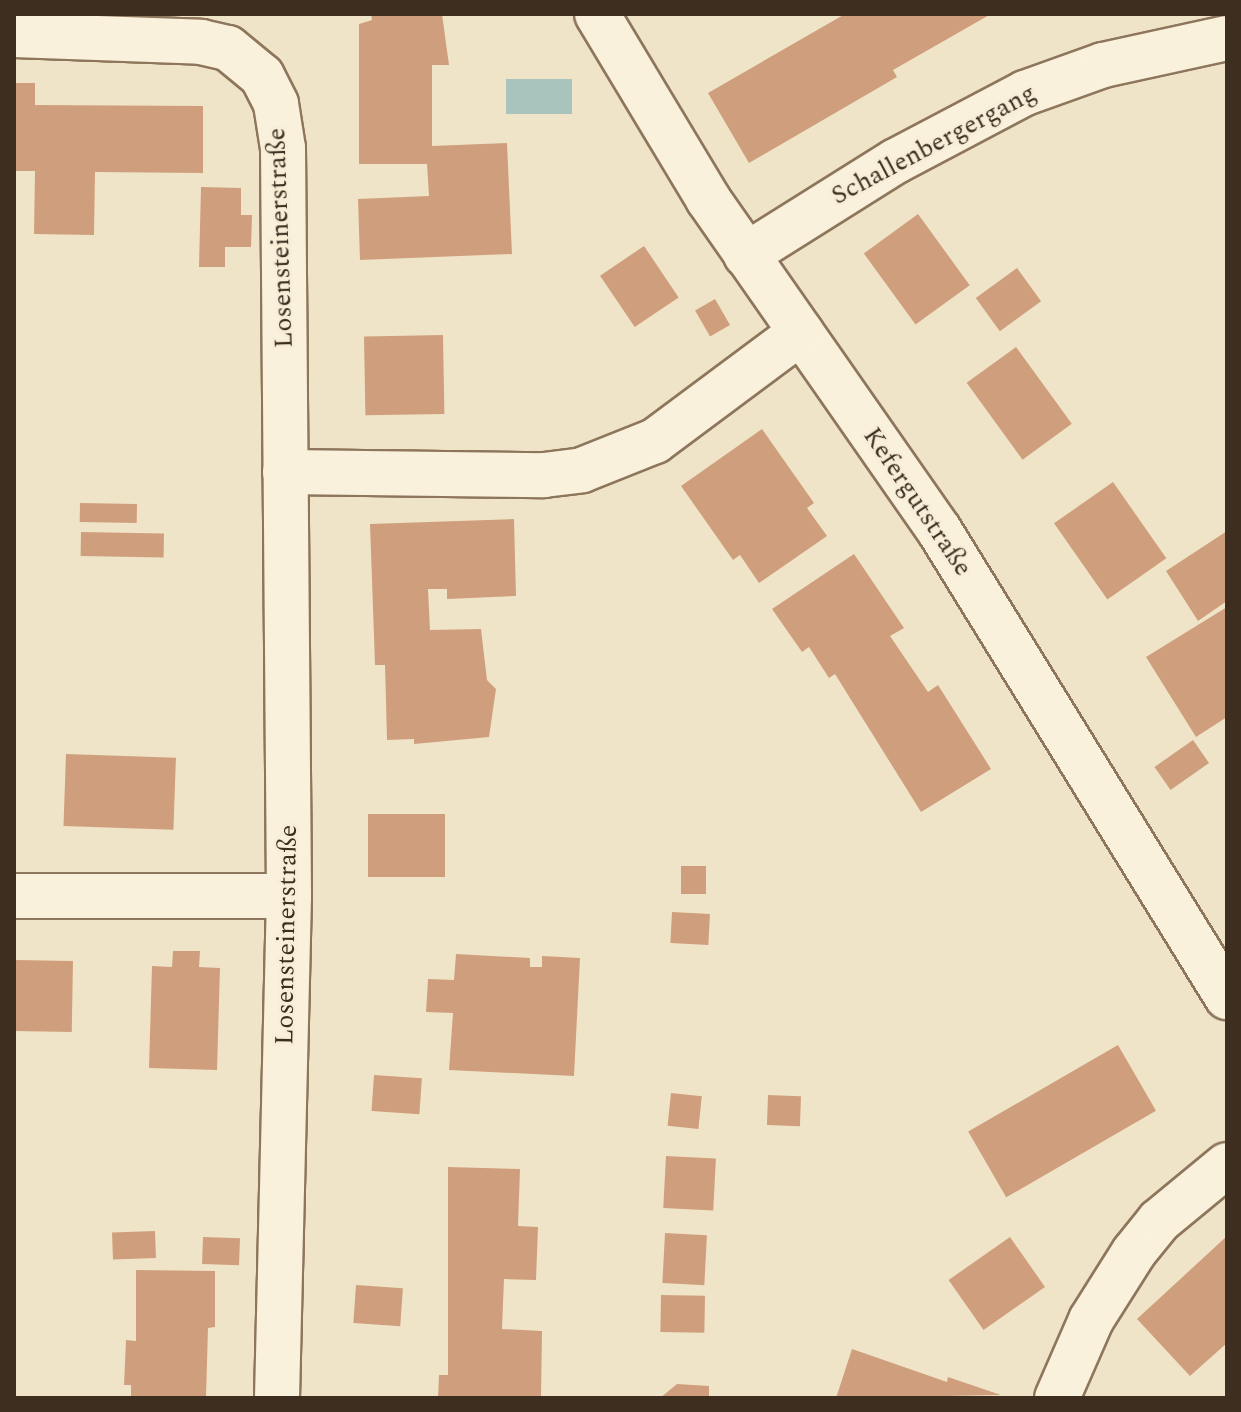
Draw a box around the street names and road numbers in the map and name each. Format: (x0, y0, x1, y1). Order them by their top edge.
street label: Schallenbergergang (826, 78, 1042, 212)
street label: Losensteinerstraße (262, 127, 300, 349)
street label: Kefergutstraße (856, 422, 978, 582)
street label: Losensteinerstraße (269, 825, 305, 1045)

